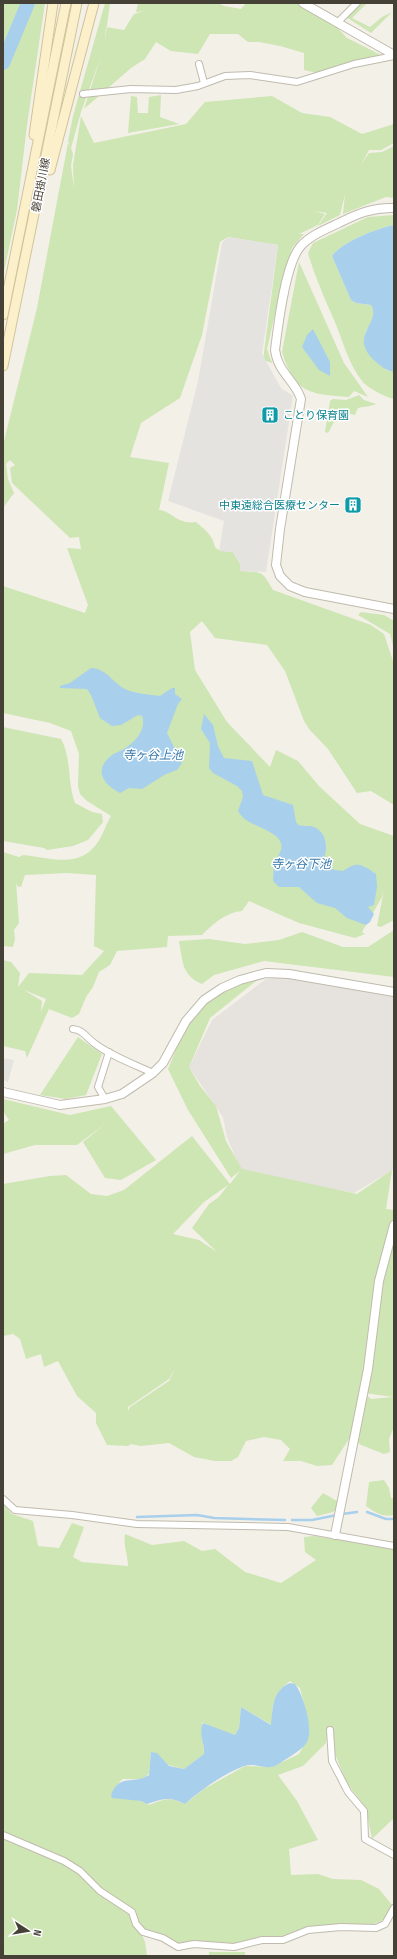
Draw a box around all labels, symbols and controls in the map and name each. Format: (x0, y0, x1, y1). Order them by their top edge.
street label: 磐田掛川線 (29, 157, 53, 213)
building icon: ことり保育園 (260, 405, 280, 425)
place label: ことり保育園 (283, 409, 349, 422)
building icon: 中東遠総合医療センター (343, 495, 363, 515)
place label: 中東遠総合医療センター (219, 499, 340, 512)
water label: 寺ヶ谷上池 (123, 748, 184, 763)
water label: 寺ヶ谷下池 (271, 857, 332, 872)
north arrow (8, 1911, 48, 1951)
text: N (30, 1929, 44, 1937)

